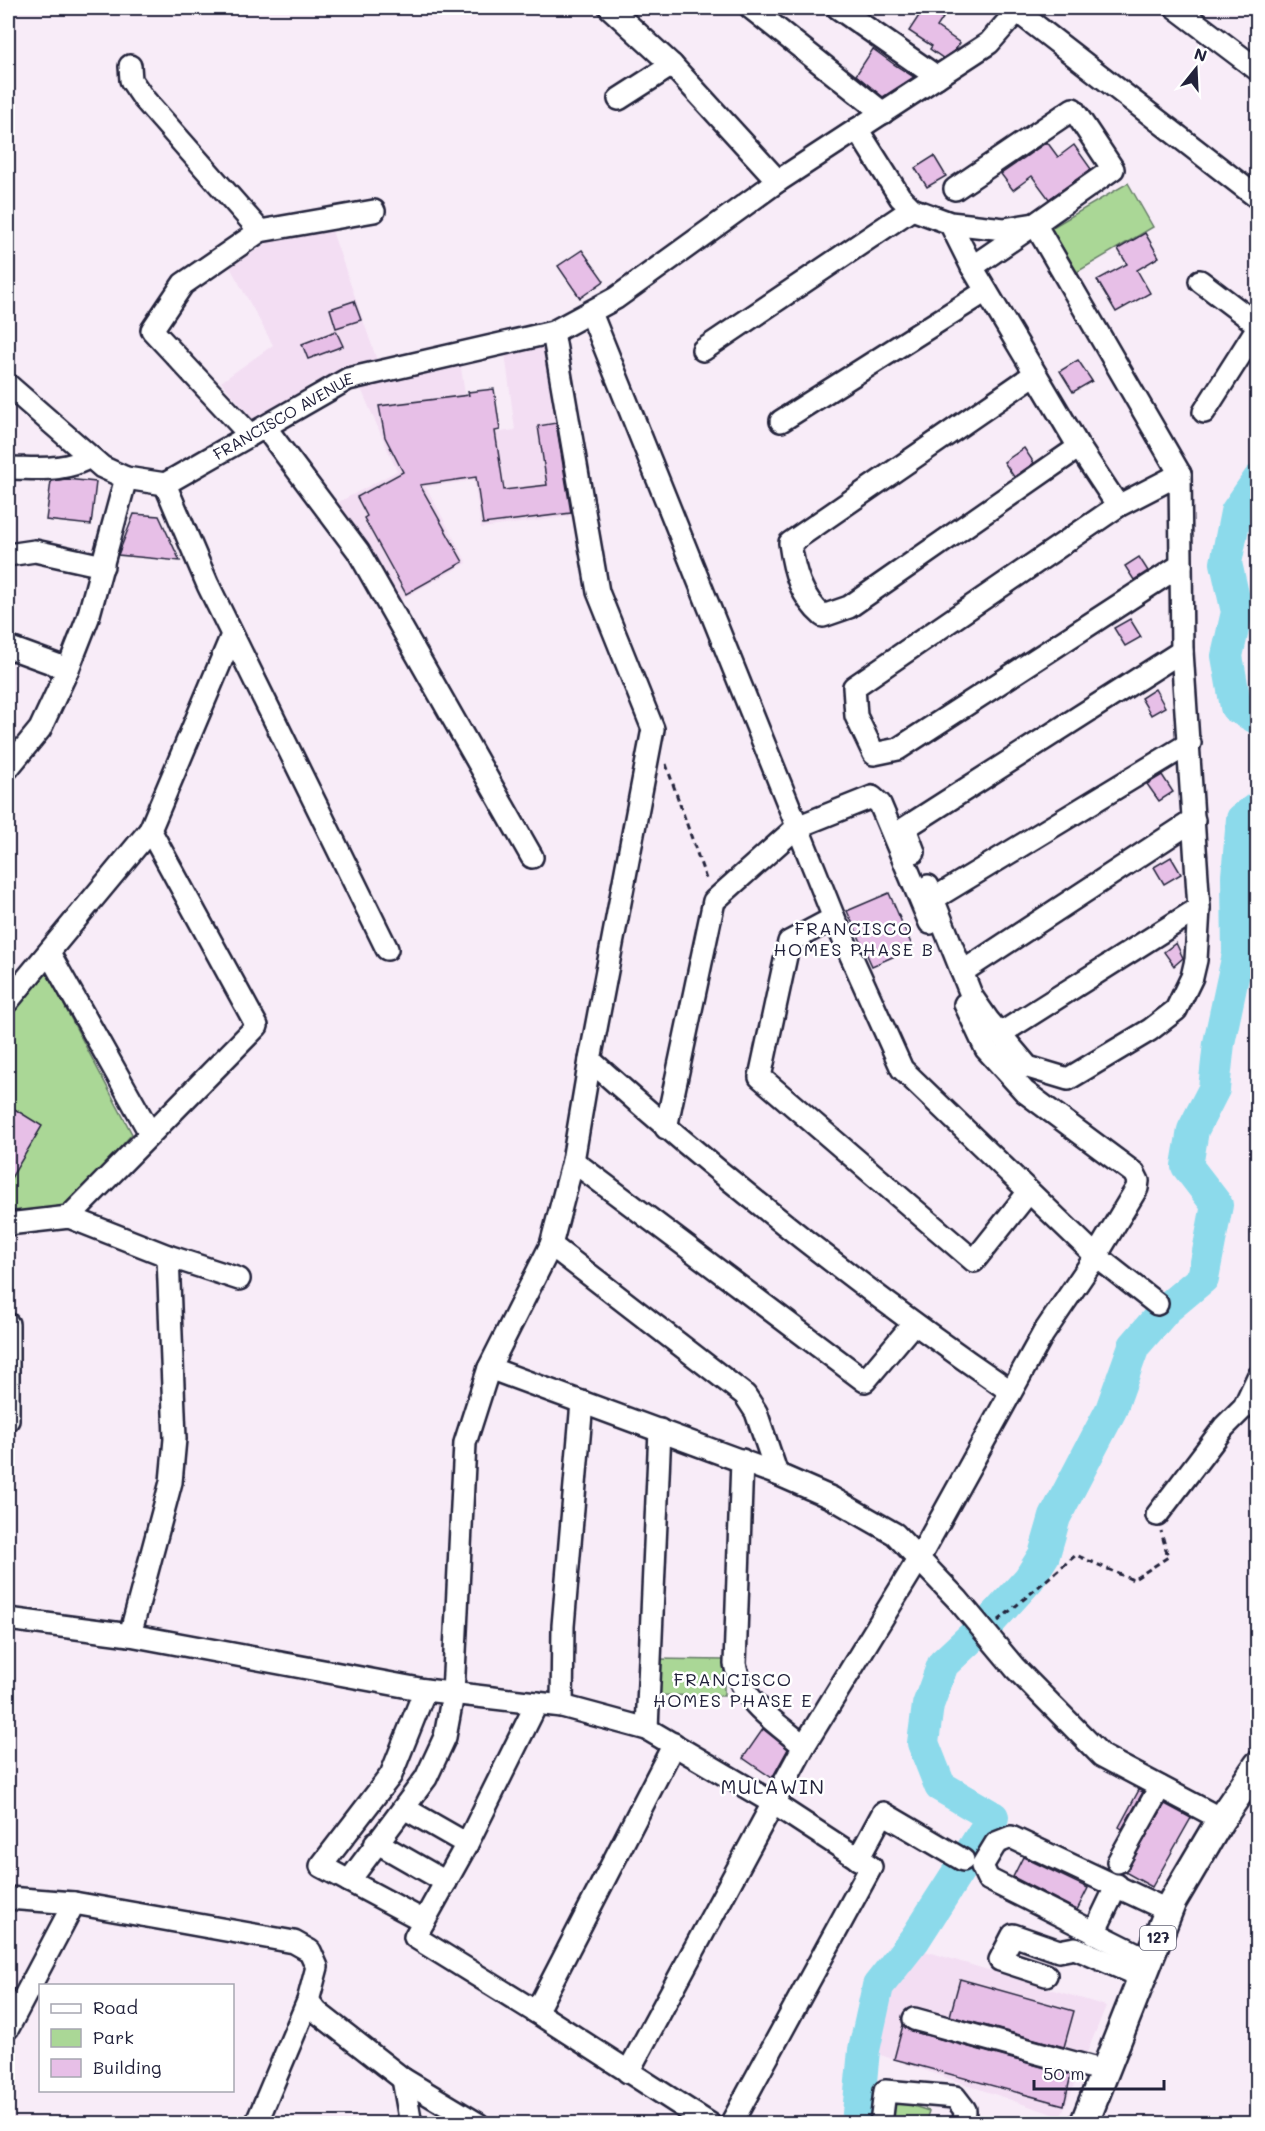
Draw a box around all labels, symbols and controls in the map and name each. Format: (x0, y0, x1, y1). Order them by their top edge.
north arrow (1166, 39, 1226, 99)
text: N (1192, 42, 1210, 66)
street label: FRANCISCO AVENUE (209, 367, 355, 464)
district label: FRANCISCO HOMES PHASE B (774, 916, 934, 961)
district label: FRANCISCO HOMES PHASE E (653, 1667, 813, 1712)
district label: MULAWIN (720, 1773, 826, 1799)
road number: 127 (1140, 1926, 1176, 1950)
legend (39, 1984, 234, 2092)
text: Road (93, 1995, 138, 2019)
text: Park (93, 2025, 134, 2049)
scale bar (1034, 2053, 1164, 2091)
text: Building (93, 2055, 161, 2079)
text: 50 m (1043, 2061, 1085, 2085)

